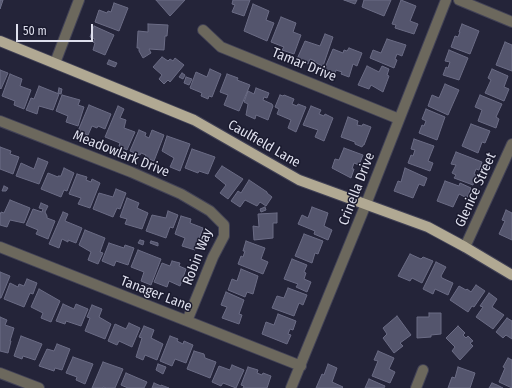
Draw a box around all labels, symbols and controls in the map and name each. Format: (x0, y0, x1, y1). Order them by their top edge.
scale bar (18, 16, 95, 42)
text: 50 m (23, 24, 47, 38)
street label: Tamar Drive (269, 44, 339, 86)
street label: Caulfield Lane (225, 117, 303, 171)
street label: Meadowlark Drive (70, 127, 172, 181)
street label: Crinella Drive (335, 150, 379, 228)
street label: Glenice Street (452, 150, 500, 230)
street label: Robin Way (180, 226, 216, 288)
street label: Tanager Lane (118, 273, 194, 315)

